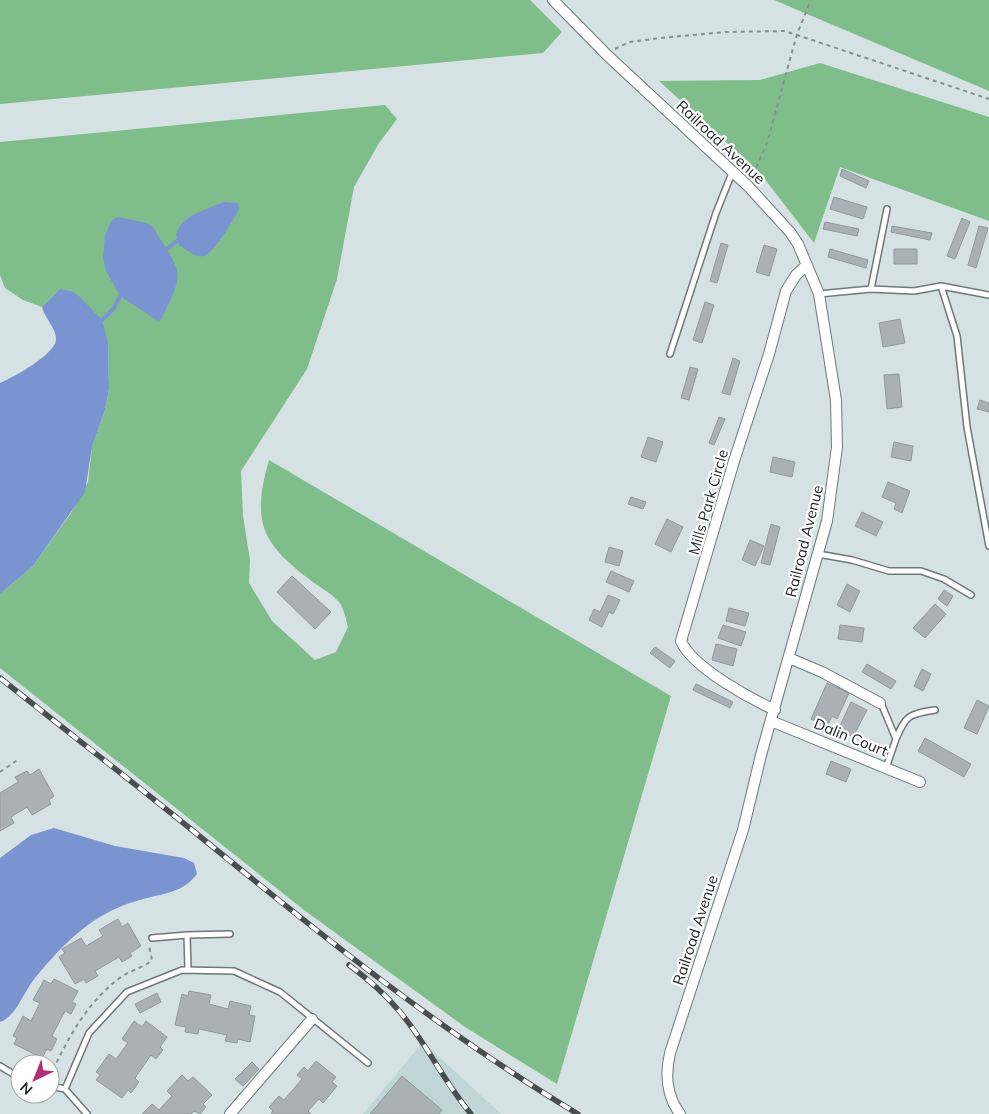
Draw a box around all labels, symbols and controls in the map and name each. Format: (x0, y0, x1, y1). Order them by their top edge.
street label: Railroad Avenue (673, 96, 769, 188)
street label: Mills Park Circle (684, 447, 732, 557)
street label: Railroad Avenue (781, 483, 827, 599)
street label: Dalin Court (811, 714, 891, 760)
street label: Railroad Avenue (668, 873, 722, 987)
north arrow (10, 1054, 60, 1104)
text: N (16, 1078, 36, 1099)

